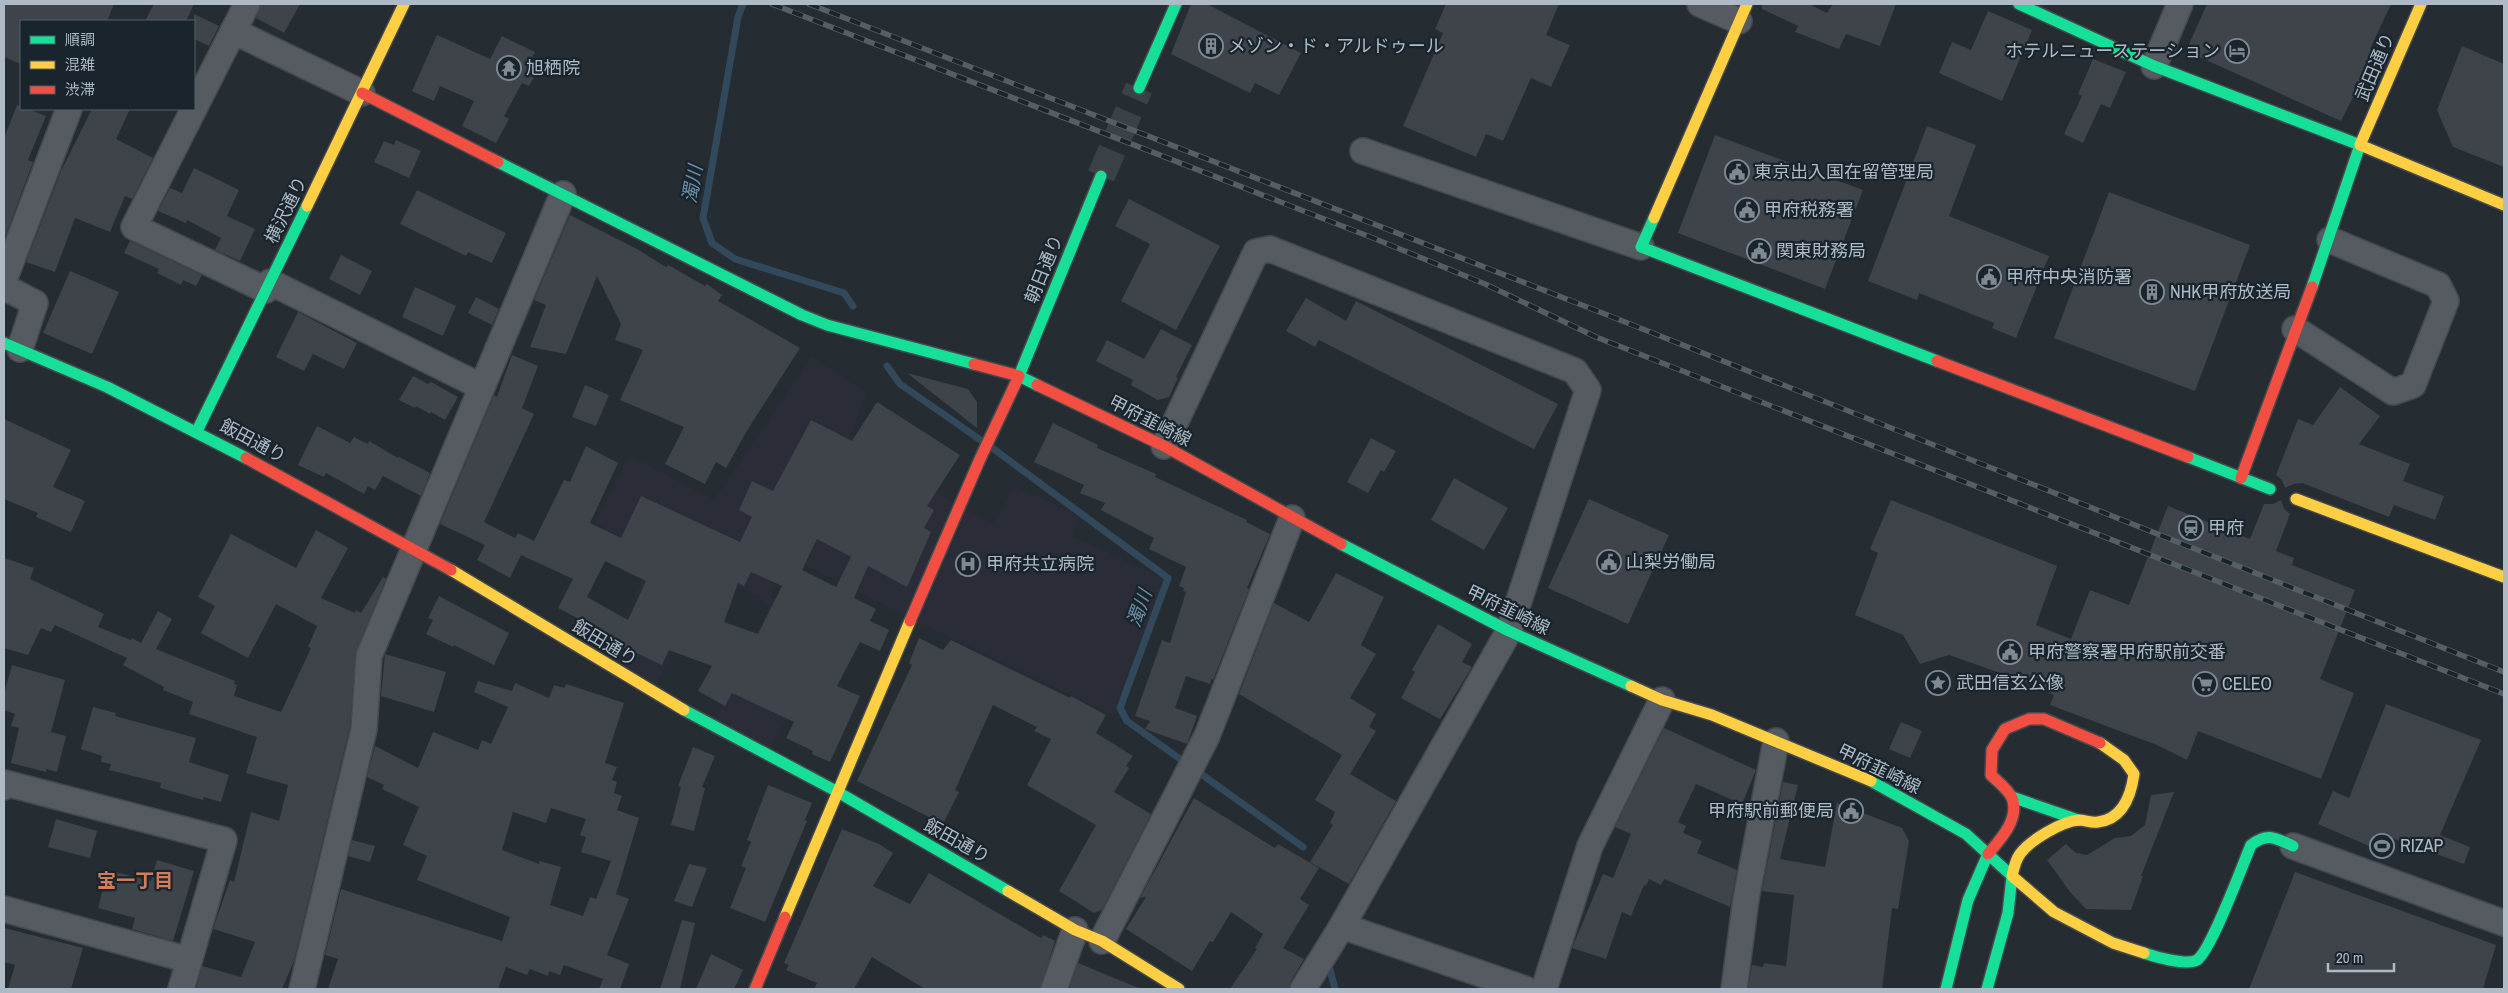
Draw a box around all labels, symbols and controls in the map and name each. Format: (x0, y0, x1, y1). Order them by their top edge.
legend (20, 20, 195, 110)
text: 順調 (65, 29, 95, 50)
street label: 武田通り (2349, 29, 2400, 105)
building icon: メゾン・ド・アルドゥール (1198, 33, 1224, 59)
place label: メゾン・ド・アルドゥール (1228, 33, 1444, 58)
place label: ホテルニューステーション (2005, 38, 2220, 63)
hotel icon: ホテルニューステーション (2224, 38, 2250, 64)
text: 混雑 (65, 54, 95, 75)
temple icon: 旭栖院 (496, 55, 522, 81)
place label: 旭栖院 (526, 55, 580, 80)
text: 渋滞 (65, 79, 95, 100)
public building icon: 東京出入国在留管理局 (1724, 159, 1750, 185)
place label: 東京出入国在留管理局 (1754, 159, 1934, 184)
water label: 濁川 (676, 161, 708, 205)
street label: 横沢通り (259, 172, 313, 248)
public building icon: 甲府税務署 (1734, 197, 1760, 223)
place label: 甲府税務署 (1764, 197, 1854, 222)
street label: 朝日通り (1018, 231, 1069, 307)
public building icon: 関東財務局 (1746, 238, 1772, 264)
place label: 関東財務局 (1776, 238, 1866, 263)
public building icon: 甲府中央消防署 (1976, 264, 2002, 290)
place label: 甲府中央消防署 (2006, 264, 2132, 289)
building icon: NHK甲府放送局 (2139, 279, 2165, 305)
place label: NHK甲府放送局 (2170, 279, 2291, 304)
street label: 甲府韮崎線 (1104, 389, 1196, 452)
street label: 飯田通り (216, 413, 291, 468)
station icon: 甲府 (2178, 515, 2204, 541)
place label: 甲府 (2208, 515, 2244, 540)
public building icon: 山梨労働局 (1596, 549, 1622, 575)
place label: 山梨労働局 (1626, 549, 1716, 574)
hospital icon: 甲府共立病院 (955, 551, 981, 577)
place label: 甲府共立病院 (986, 551, 1094, 576)
street label: 甲府韮崎線 (1462, 579, 1554, 641)
water label: 濁川 (1120, 584, 1158, 630)
street label: 飯田通り (568, 613, 643, 672)
public building icon: 甲府警察署甲府駅前交番 (1997, 639, 2023, 665)
place label: 甲府警察署甲府駅前交番 (2028, 639, 2226, 664)
place icon: 武田信玄公像 (1925, 670, 1951, 696)
place label: 武田信玄公像 (1956, 670, 2064, 695)
supermarket icon: CELEO (2192, 671, 2218, 697)
place label: CELEO (2222, 671, 2272, 696)
street label: 甲府韮崎線 (1833, 738, 1925, 800)
place label: 甲府駅前郵便局 (1708, 798, 1834, 823)
public building icon: 甲府駅前郵便局 (1838, 798, 1864, 824)
street label: 飯田通り (920, 812, 995, 869)
sports icon: RIZAP (2369, 833, 2395, 859)
place label: RIZAP (2400, 833, 2444, 858)
district label: 宝一丁目 (97, 867, 173, 893)
scale bar (2328, 940, 2394, 972)
text: 20 m (2336, 947, 2363, 968)

